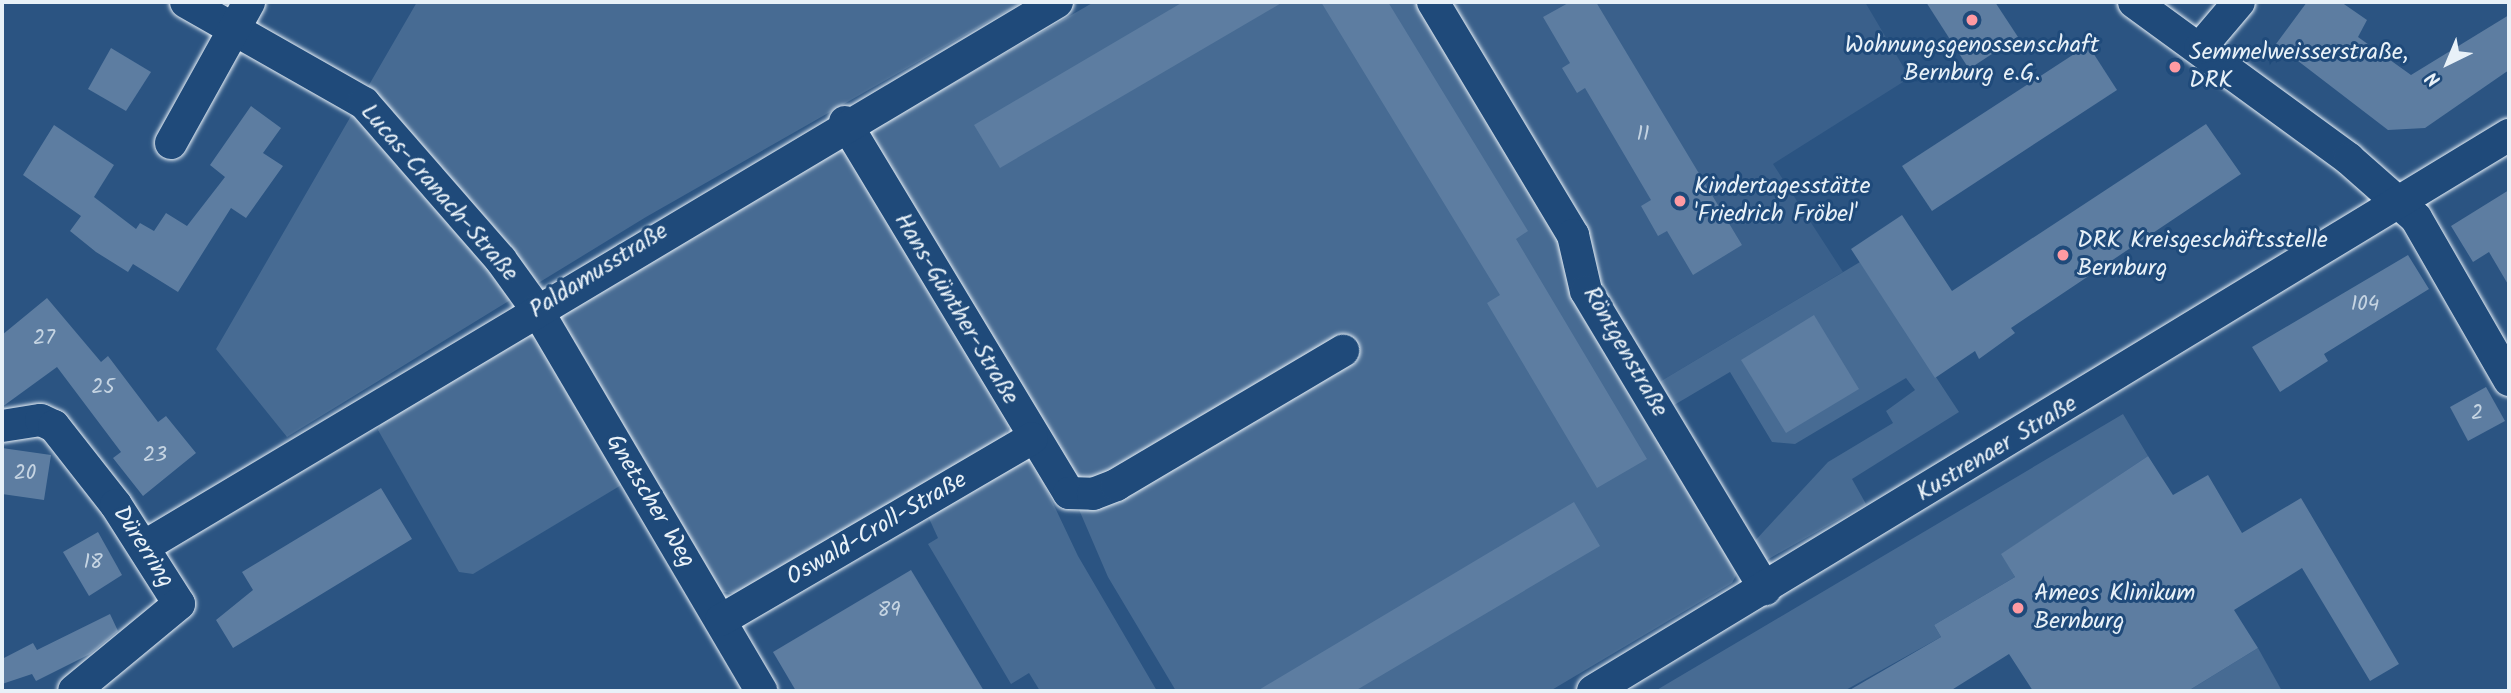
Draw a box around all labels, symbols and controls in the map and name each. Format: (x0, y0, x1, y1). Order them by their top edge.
marker: Wohnungsgenossenschaft Bernburg e.G. (1964, 12, 1980, 28)
north arrow (2413, 28, 2483, 98)
place label: Wohnungsgenossenschaft Bernburg e.G. (1845, 32, 2099, 88)
place label: Semmelweisserstraße, DRK (2189, 39, 2408, 95)
marker: Semmelweisserstraße, DRK (2167, 59, 2183, 75)
text: N (2419, 63, 2448, 93)
street label: Lucas-Cranach-Straße (354, 98, 524, 288)
house number: 11 (1636, 122, 1650, 148)
place label: Kindertagesstätte 'Friedrich Fröbel' (1694, 173, 1871, 229)
marker: Kindertagesstätte 'Friedrich Fröbel' (1672, 193, 1688, 209)
street label: Hans-Günther-Straße (887, 208, 1025, 410)
street label: Paldamusstraße (524, 217, 674, 325)
place label: DRK Kreisgeschäftsstelle Bernburg (2077, 227, 2328, 283)
marker: DRK Kreisgeschäftsstelle Bernburg (2055, 247, 2071, 263)
street label: Röntgenstraße (1576, 282, 1674, 422)
house number: 104 (2351, 292, 2379, 318)
house number: 27 (33, 326, 55, 352)
house number: 25 (91, 375, 115, 401)
street label: Kustrenaer Straße (1911, 390, 2083, 508)
house number: 2 (2471, 401, 2483, 427)
street label: Gnetscher Weg (599, 429, 701, 573)
house number: 23 (143, 443, 167, 469)
house number: 20 (14, 461, 36, 487)
street label: Oswald-Croll-Straße (782, 466, 972, 592)
street label: Dürerring (106, 501, 180, 593)
house number: 18 (83, 550, 103, 576)
place label: Ameos Klinikum Bernburg (2034, 580, 2195, 636)
house number: 89 (878, 598, 900, 624)
marker: Ameos Klinikum Bernburg (2008, 598, 2028, 618)

